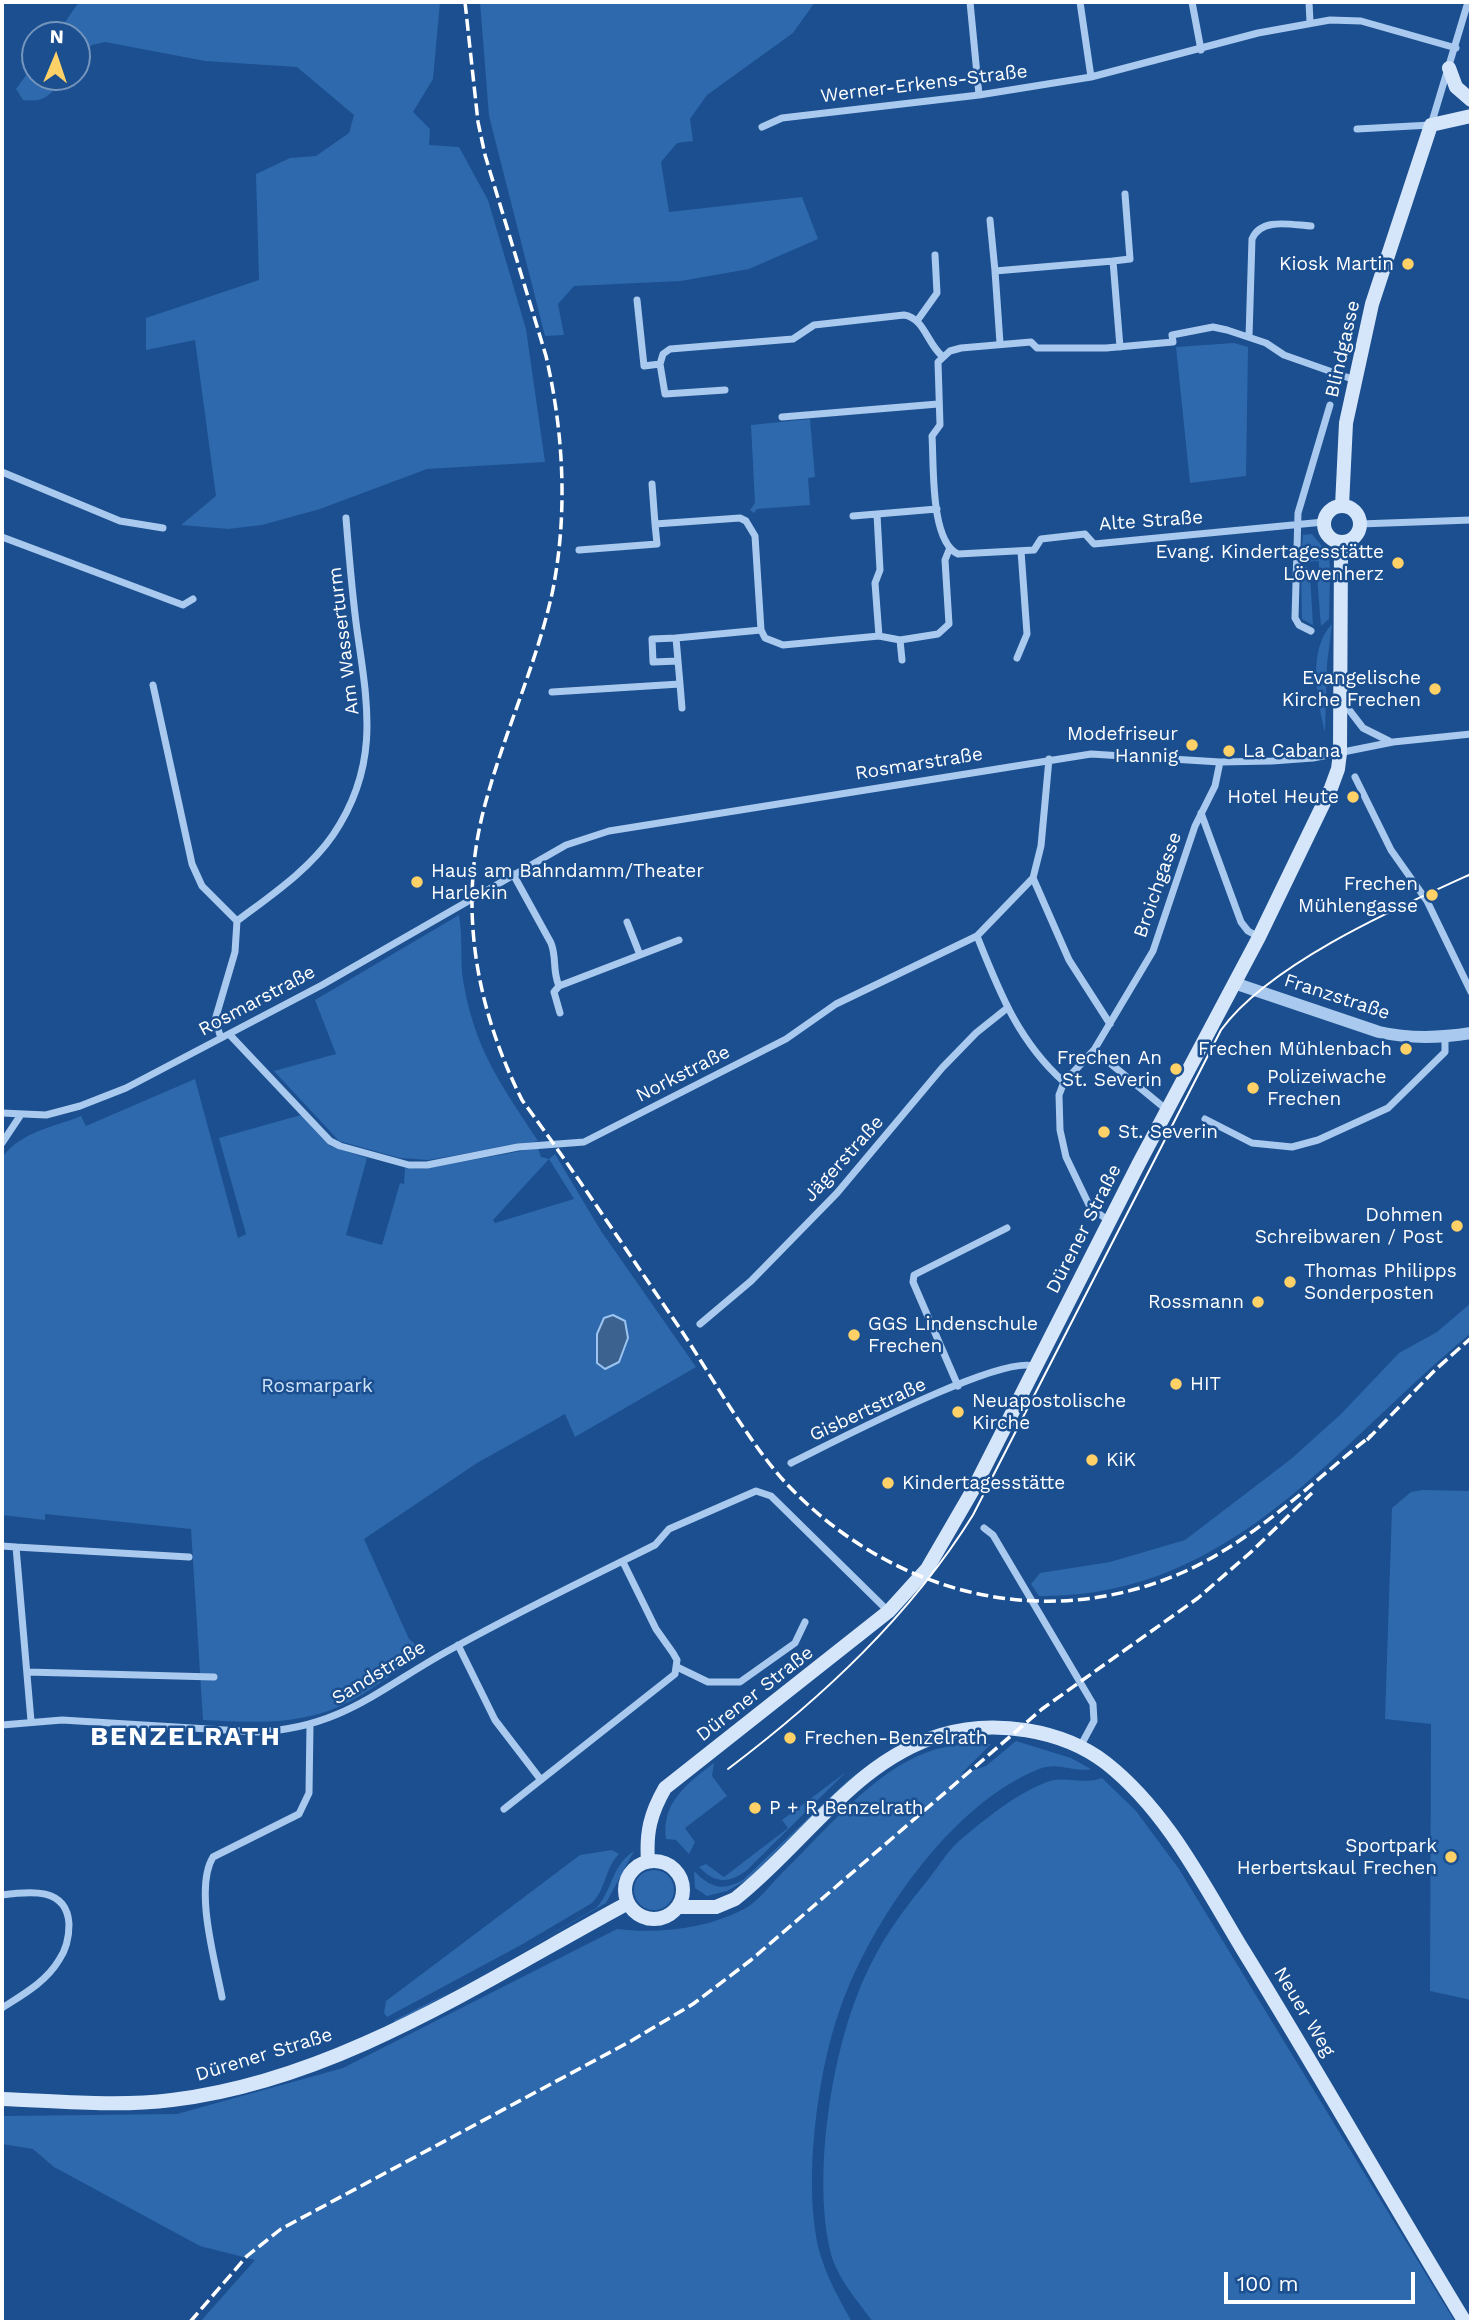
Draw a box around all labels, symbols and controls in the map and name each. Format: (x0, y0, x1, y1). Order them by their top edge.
north arrow (21, 21, 91, 91)
text: N (49, 25, 64, 48)
street label: Werner-Erkens-Straße (819, 60, 1029, 108)
place label: Kiosk Martin (1279, 253, 1394, 275)
marker: Kiosk Martin (1400, 256, 1416, 272)
street label: Blindgasse (1321, 298, 1365, 400)
street label: Alte Straße (1098, 506, 1204, 536)
place label: Evang. Kindertagesstätte Löwenherz (1156, 541, 1384, 585)
marker: Evang. Kindertagesstätte Löwenherz (1390, 555, 1406, 571)
street label: Am Wasserturm (324, 566, 364, 716)
place label: Evangelische Kirche Frechen (1282, 667, 1421, 711)
marker: Evangelische Kirche Frechen (1427, 681, 1443, 697)
place label: Modefriseur Hannig (1067, 723, 1178, 767)
marker: Modefriseur Hannig (1184, 737, 1200, 753)
place label: La Cabana (1243, 740, 1341, 762)
street label: Rosmarstraße (854, 743, 984, 785)
marker: La Cabana (1221, 743, 1237, 759)
place label: Hotel Heute (1227, 786, 1339, 808)
marker: Hotel Heute (1345, 789, 1361, 805)
street label: Broichgasse (1129, 829, 1187, 941)
place label: Haus am Bahndamm/Theater Harlekin (431, 860, 704, 904)
place label: Frechen Mühlengasse (1298, 873, 1418, 917)
marker: Haus am Bahndamm/Theater Harlekin (409, 874, 425, 890)
marker: Frechen Mühlengasse (1424, 887, 1440, 903)
street label: Rosmarstraße (195, 961, 319, 1041)
street label: Franzstraße (1281, 969, 1393, 1025)
place label: Frechen Mühlenbach (1198, 1038, 1392, 1060)
street label: Norkstraße (632, 1041, 734, 1107)
marker: Frechen Mühlenbach (1398, 1041, 1414, 1057)
place label: Frechen An St. Severin (1057, 1047, 1162, 1091)
marker: Frechen An St. Severin (1168, 1061, 1184, 1077)
place label: Polizeiwache Frechen (1267, 1066, 1386, 1110)
marker: Polizeiwache Frechen (1245, 1080, 1261, 1096)
street label: Jägerstraße (799, 1111, 889, 1207)
place label: St. Severin (1118, 1121, 1218, 1143)
marker: St. Severin (1096, 1124, 1112, 1140)
street label: Dürener Straße (1042, 1161, 1126, 1297)
place label: Dohmen Schreibwaren / Post (1255, 1204, 1443, 1248)
marker: Dohmen Schreibwaren / Post (1449, 1218, 1465, 1234)
place label: Thomas Philipps Sonderposten (1304, 1260, 1457, 1304)
marker: Thomas Philipps Sonderposten (1282, 1274, 1298, 1290)
place label: Rossmann (1148, 1291, 1244, 1313)
marker: Rossmann (1250, 1294, 1266, 1310)
place label: GGS Lindenschule Frechen (868, 1313, 1038, 1357)
marker: GGS Lindenschule Frechen (846, 1327, 862, 1343)
street label: Gisbertstraße (806, 1373, 930, 1447)
place label: HIT (1190, 1373, 1221, 1395)
park label: Rosmarpark (261, 1375, 373, 1397)
marker: HIT (1168, 1376, 1184, 1392)
place label: Neuapostolische Kirche (972, 1390, 1126, 1434)
marker: Neuapostolische Kirche (950, 1404, 966, 1420)
place label: KiK (1106, 1449, 1136, 1471)
marker: KiK (1084, 1452, 1100, 1468)
place label: Kindertagesstätte (902, 1472, 1065, 1494)
marker: Kindertagesstätte (880, 1475, 896, 1491)
street label: Sandstraße (328, 1636, 430, 1710)
street label: Dürener Straße (692, 1641, 818, 1747)
district label: BENZELRATH (91, 1721, 281, 1753)
place label: Frechen-Benzelrath (804, 1727, 988, 1749)
marker: Frechen-Benzelrath (782, 1730, 798, 1746)
place label: P + R Benzelrath (769, 1797, 924, 1819)
marker: P + R Benzelrath (747, 1800, 763, 1816)
place label: Sportpark Herbertskaul Frechen (1237, 1835, 1437, 1879)
marker: Sportpark Herbertskaul Frechen (1443, 1849, 1459, 1865)
street label: Neuer Weg (1268, 1963, 1340, 2061)
street label: Dürener Straße (193, 2023, 335, 2087)
scale bar (1228, 2258, 1419, 2302)
text: 100 m (1237, 2271, 1299, 2296)

